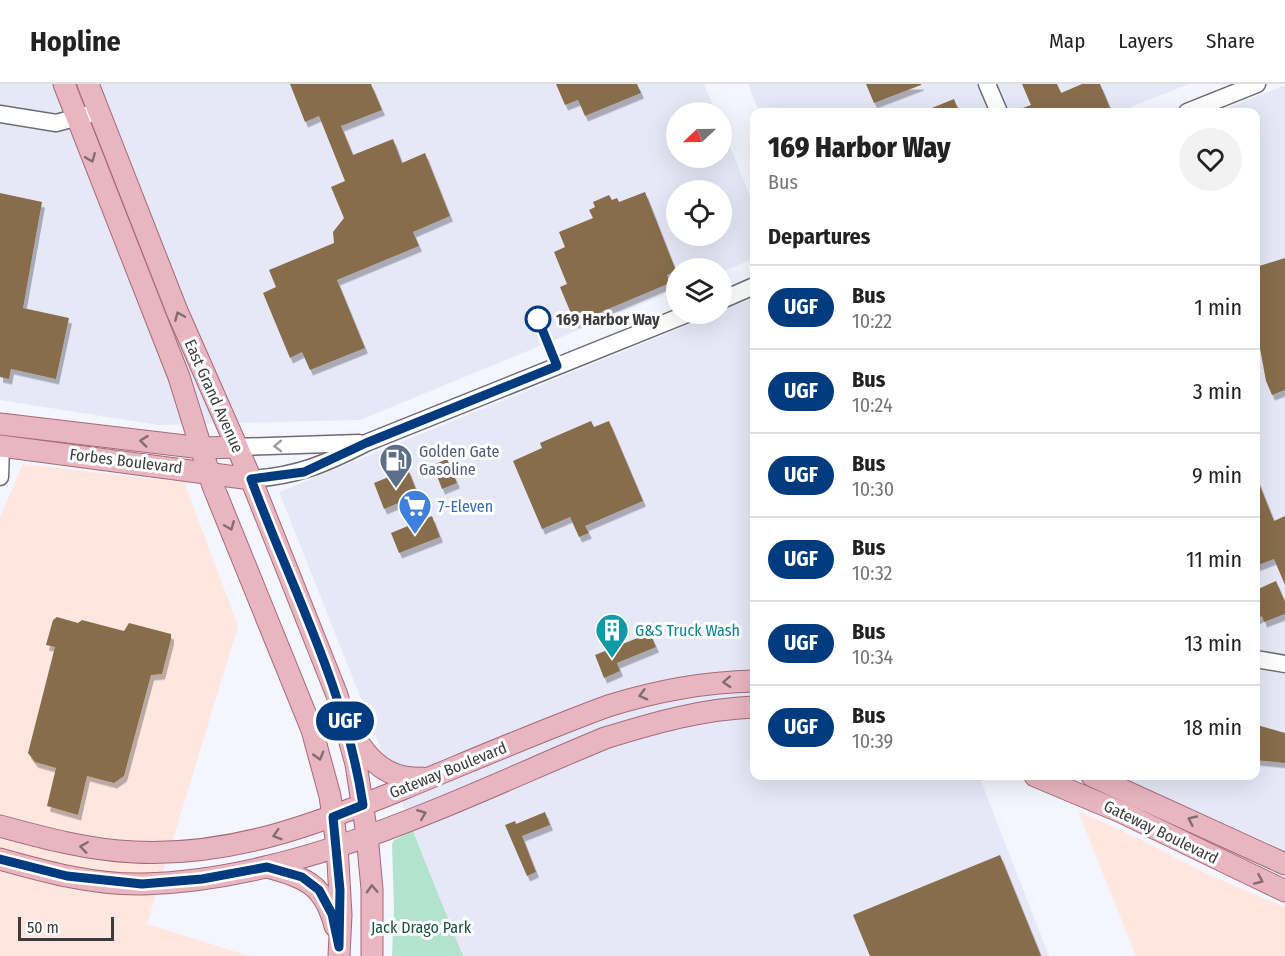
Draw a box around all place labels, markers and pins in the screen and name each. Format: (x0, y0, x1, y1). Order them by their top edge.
marker: 169 Harbor Way (525, 306, 551, 332)
place label: 169 Harbor Way (556, 310, 660, 329)
fuel station icon: Golden Gate Gasoline (378, 442, 414, 489)
place label: Golden Gate Gasoline (419, 442, 499, 479)
supermarket icon: 7-Eleven (397, 488, 433, 535)
place label: 7-Eleven (438, 497, 493, 516)
building icon: G&S Truck Wash (594, 612, 630, 659)
place label: G&S Truck Wash (635, 621, 740, 640)

